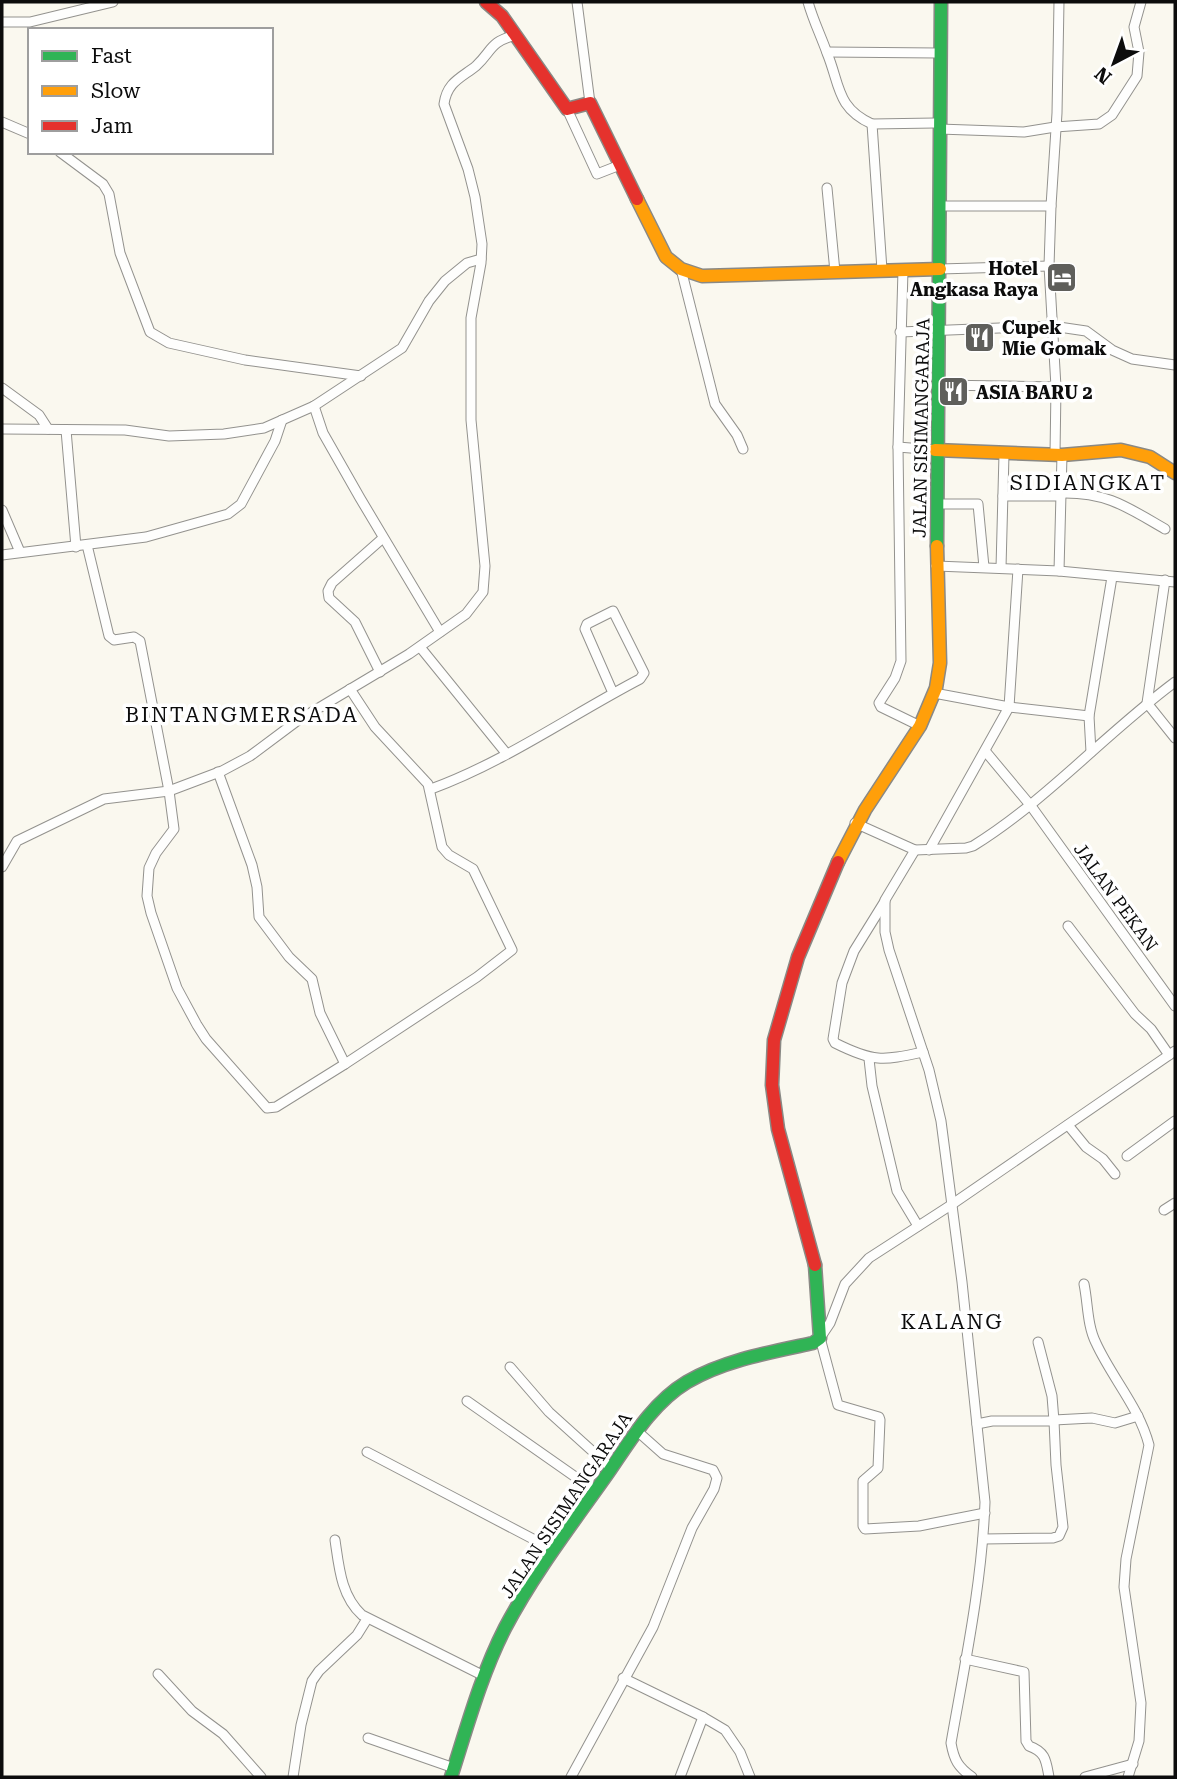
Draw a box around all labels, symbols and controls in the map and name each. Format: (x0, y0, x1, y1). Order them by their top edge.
legend (28, 28, 273, 154)
north arrow (1079, 28, 1149, 98)
text: Fast (91, 44, 132, 68)
text: N (1090, 62, 1116, 89)
text: Slow (91, 79, 141, 103)
text: Jam (91, 114, 133, 138)
place label: Hotel Angkasa Raya (910, 258, 1038, 300)
hotel icon: Hotel Angkasa Raya (1044, 261, 1078, 295)
place label: Cupek Mie Gomak (1002, 317, 1107, 359)
street label: JALAN SISIMANGARAJA (909, 318, 933, 538)
restaurant icon: Cupek Mie Gomak (962, 320, 996, 354)
restaurant icon: ASIA BARU 2 (936, 375, 970, 409)
place label: ASIA BARU 2 (976, 382, 1093, 403)
district label: SIDIANGKAT (1010, 471, 1166, 495)
district label: BINTANGMERSADA (125, 703, 359, 727)
street label: JALAN PEKAN (1070, 839, 1162, 955)
district label: KALANG (900, 1310, 1004, 1334)
street label: JALAN SISIMANGARAJA (496, 1408, 636, 1602)

